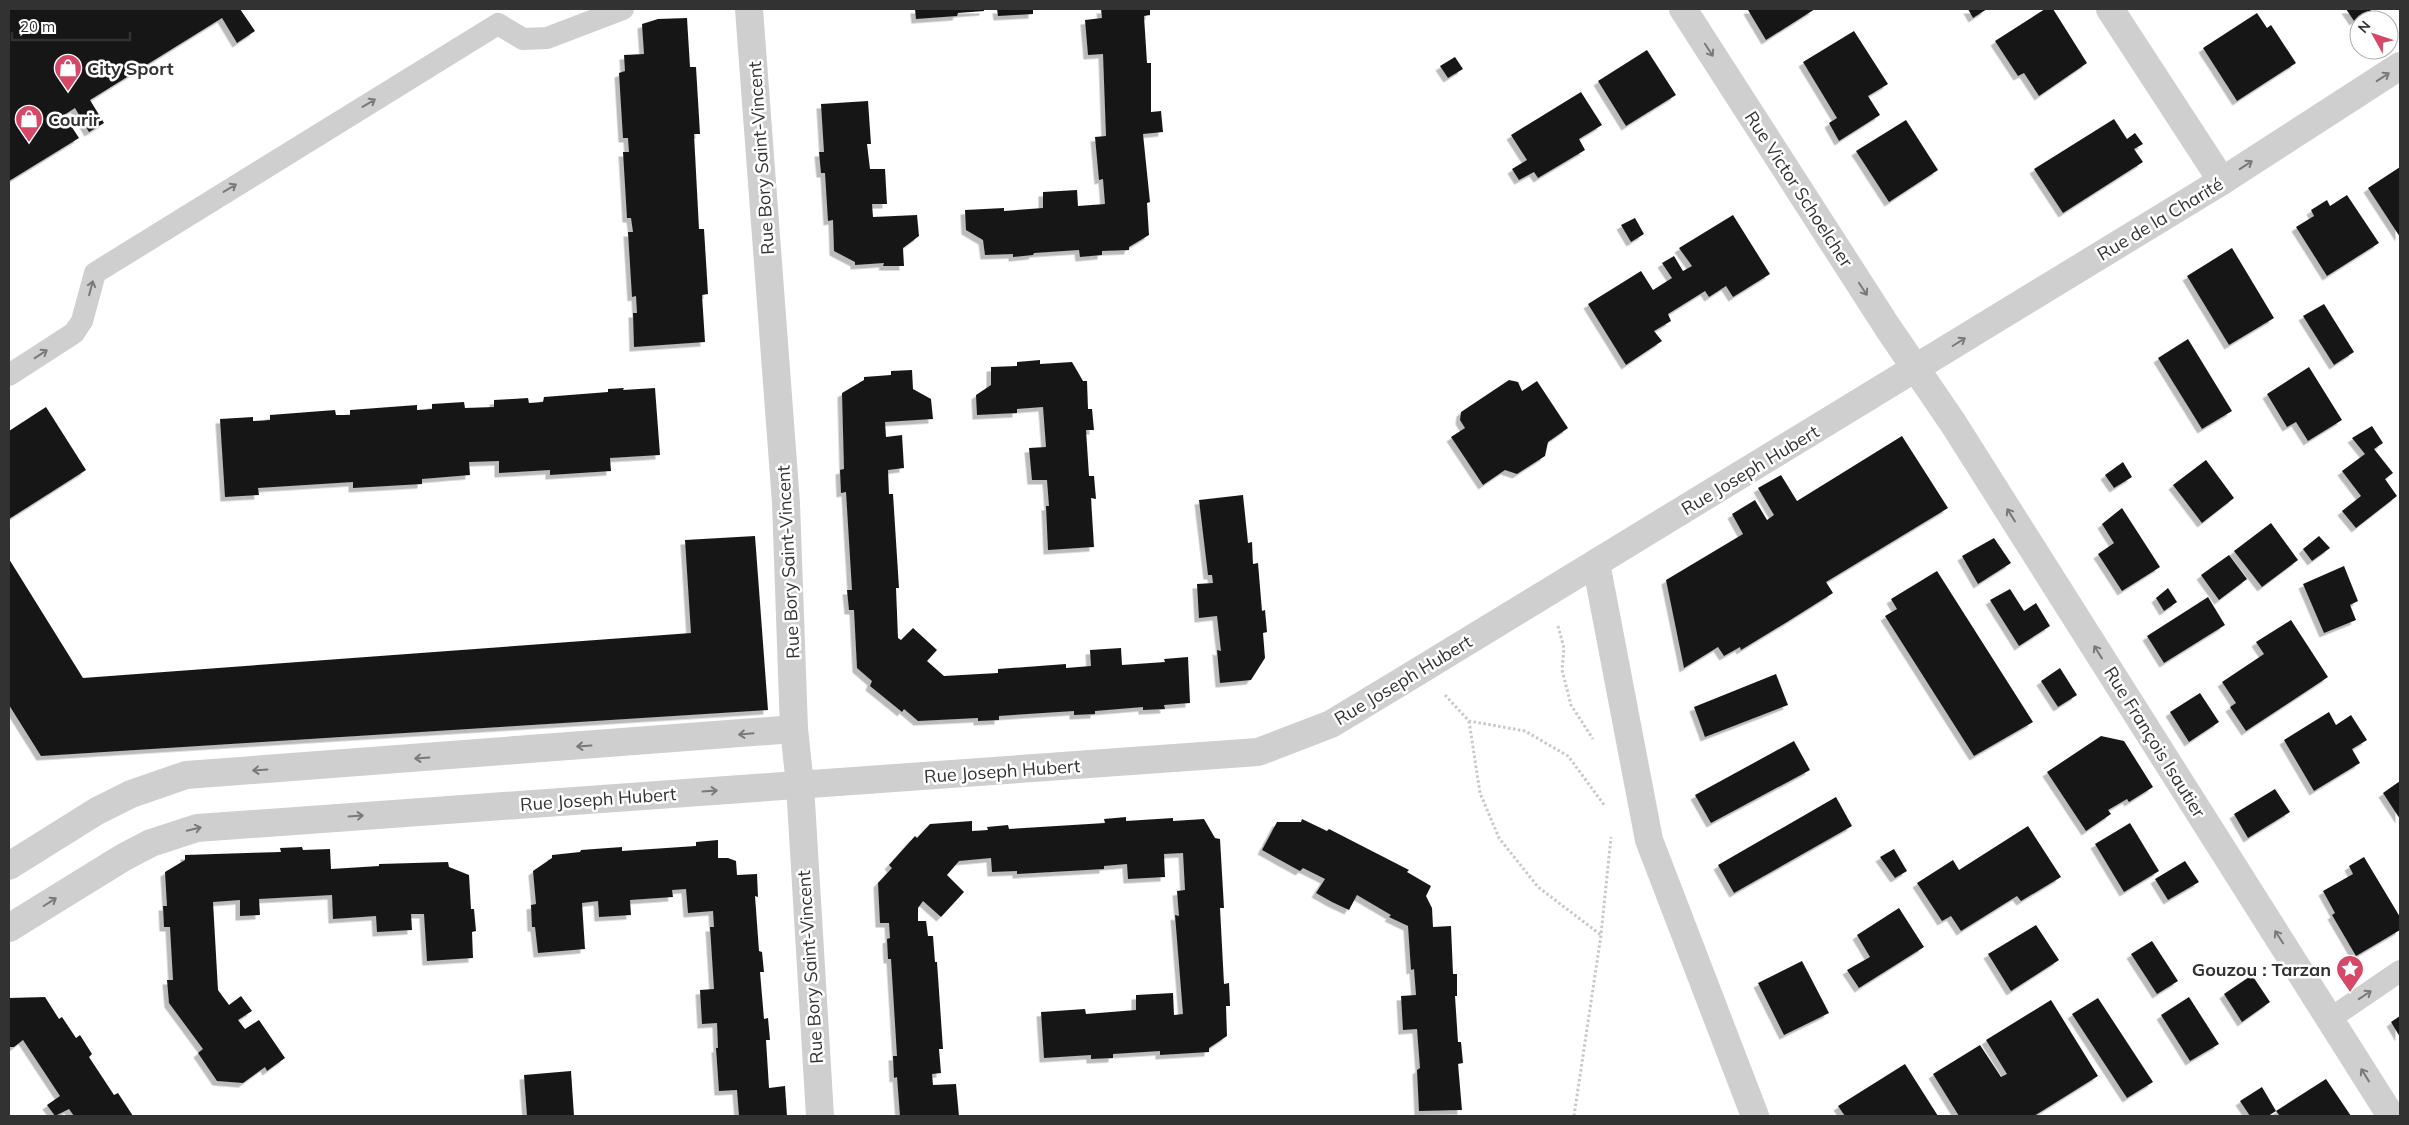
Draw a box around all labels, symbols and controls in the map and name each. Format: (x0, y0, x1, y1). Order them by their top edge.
scale bar (12, 10, 130, 42)
north arrow (2349, 10, 2399, 60)
text: 20 m (20, 17, 55, 36)
text: N (2354, 17, 2374, 36)
one-way arrow (1704, 42, 1714, 56)
shop icon: City Sport (53, 53, 83, 92)
place label: City Sport (87, 57, 174, 80)
street label: Rue Bory Saint-Vincent (743, 61, 779, 255)
one-way arrow (2376, 72, 2390, 83)
one-way arrow (362, 98, 376, 108)
shop icon: Courir (14, 104, 44, 143)
street label: Rue Victor Schoelcher (1740, 107, 1858, 272)
place label: Courir (48, 108, 101, 131)
one-way arrow (2239, 160, 2253, 170)
street label: Rue de la Charité (2093, 172, 2227, 266)
one-way arrow (223, 183, 237, 193)
one-way arrow (87, 280, 97, 296)
one-way arrow (1859, 282, 1869, 296)
one-way arrow (1951, 336, 1965, 346)
one-way arrow (34, 349, 48, 359)
street label: Rue Joseph Hubert (1677, 420, 1823, 520)
street label: Rue Bory Saint-Vincent (771, 465, 805, 659)
one-way arrow (2006, 508, 2016, 522)
street label: Rue Joseph Hubert (1330, 630, 1476, 730)
one-way arrow (2093, 646, 2103, 660)
street label: Rue François Isautier (2099, 662, 2211, 822)
one-way arrow (738, 729, 754, 739)
one-way arrow (576, 742, 592, 751)
one-way arrow (414, 754, 430, 763)
street label: Rue Joseph Hubert (923, 754, 1081, 788)
one-way arrow (252, 766, 268, 775)
street label: Rue Joseph Hubert (519, 782, 677, 816)
one-way arrow (702, 787, 718, 796)
one-way arrow (348, 812, 364, 821)
one-way arrow (186, 824, 202, 833)
street label: Rue Bory Saint-Vincent (792, 870, 828, 1064)
one-way arrow (43, 897, 57, 907)
one-way arrow (2274, 931, 2284, 945)
place icon: Gouzou : Tarzan (2335, 954, 2365, 993)
place label: Gouzou : Tarzan (2192, 958, 2331, 981)
one-way arrow (2358, 989, 2372, 999)
one-way arrow (2360, 1068, 2370, 1082)

